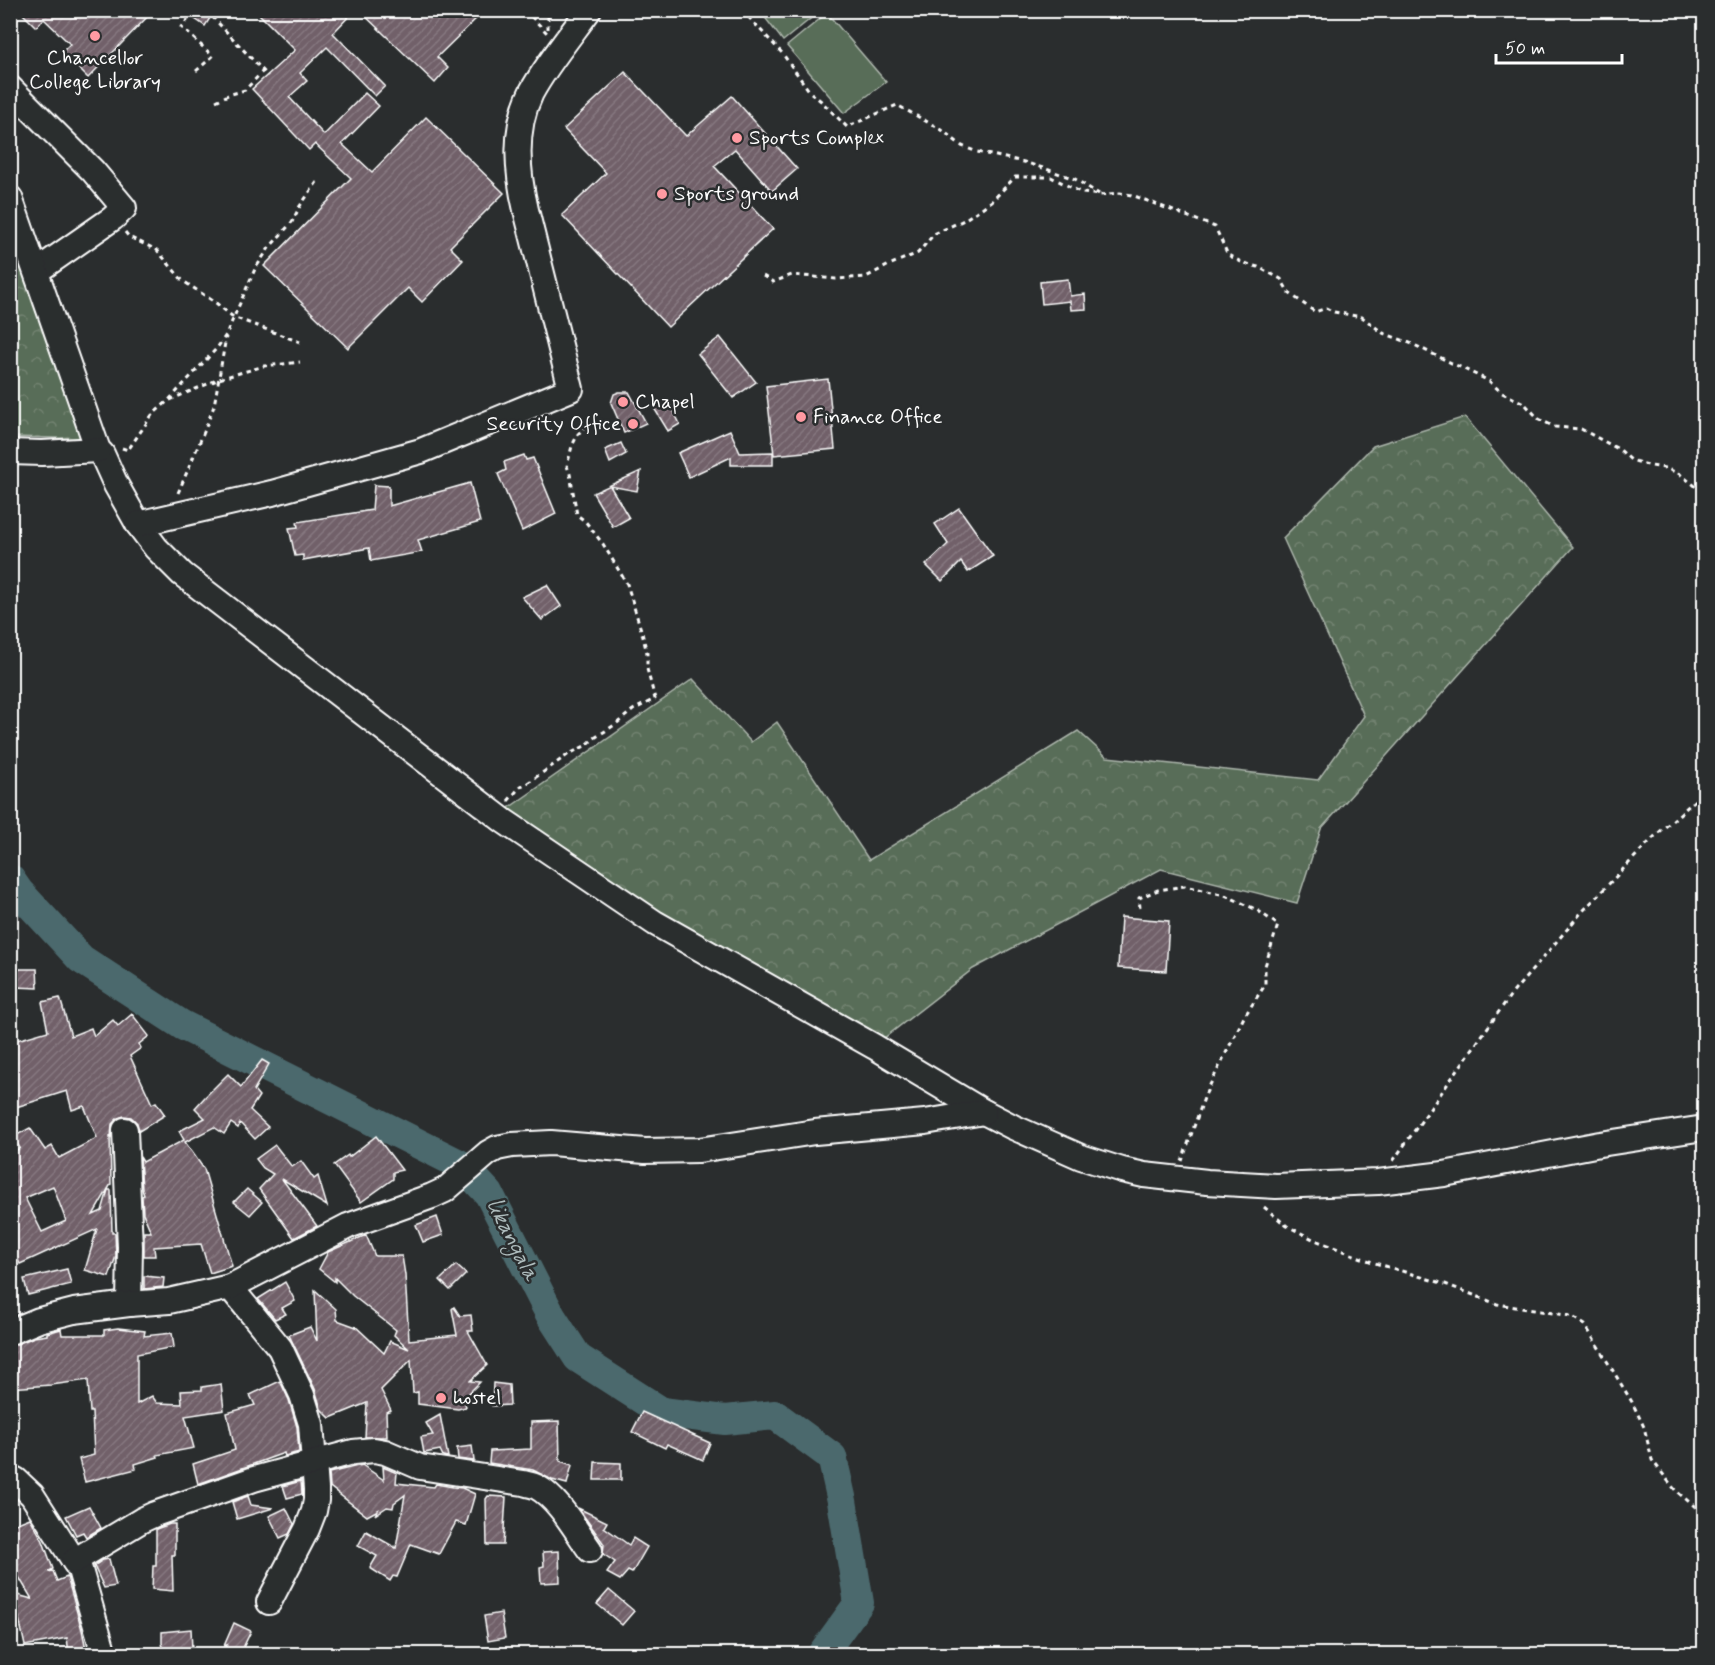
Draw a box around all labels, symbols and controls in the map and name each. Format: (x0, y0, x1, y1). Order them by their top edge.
scale bar (1496, 27, 1622, 65)
marker: Chancellor College Library (88, 29, 102, 43)
text: 50 m (1505, 37, 1545, 61)
place label: Chancellor College Library (29, 44, 161, 96)
place label: Sports Complex (749, 124, 884, 152)
marker: Sports Complex (730, 131, 744, 145)
place label: Sports ground (674, 180, 799, 209)
marker: Sports ground (655, 187, 669, 201)
place label: Chapel (635, 388, 695, 416)
marker: Chapel (616, 395, 630, 409)
place label: Finance Office (813, 403, 942, 431)
place label: Security Office (487, 410, 621, 438)
marker: Finance Office (794, 410, 808, 424)
marker: Security Office (626, 417, 640, 431)
water label: likangala (478, 1194, 545, 1287)
place label: hostel (453, 1384, 502, 1412)
marker: hostel (434, 1391, 448, 1405)

